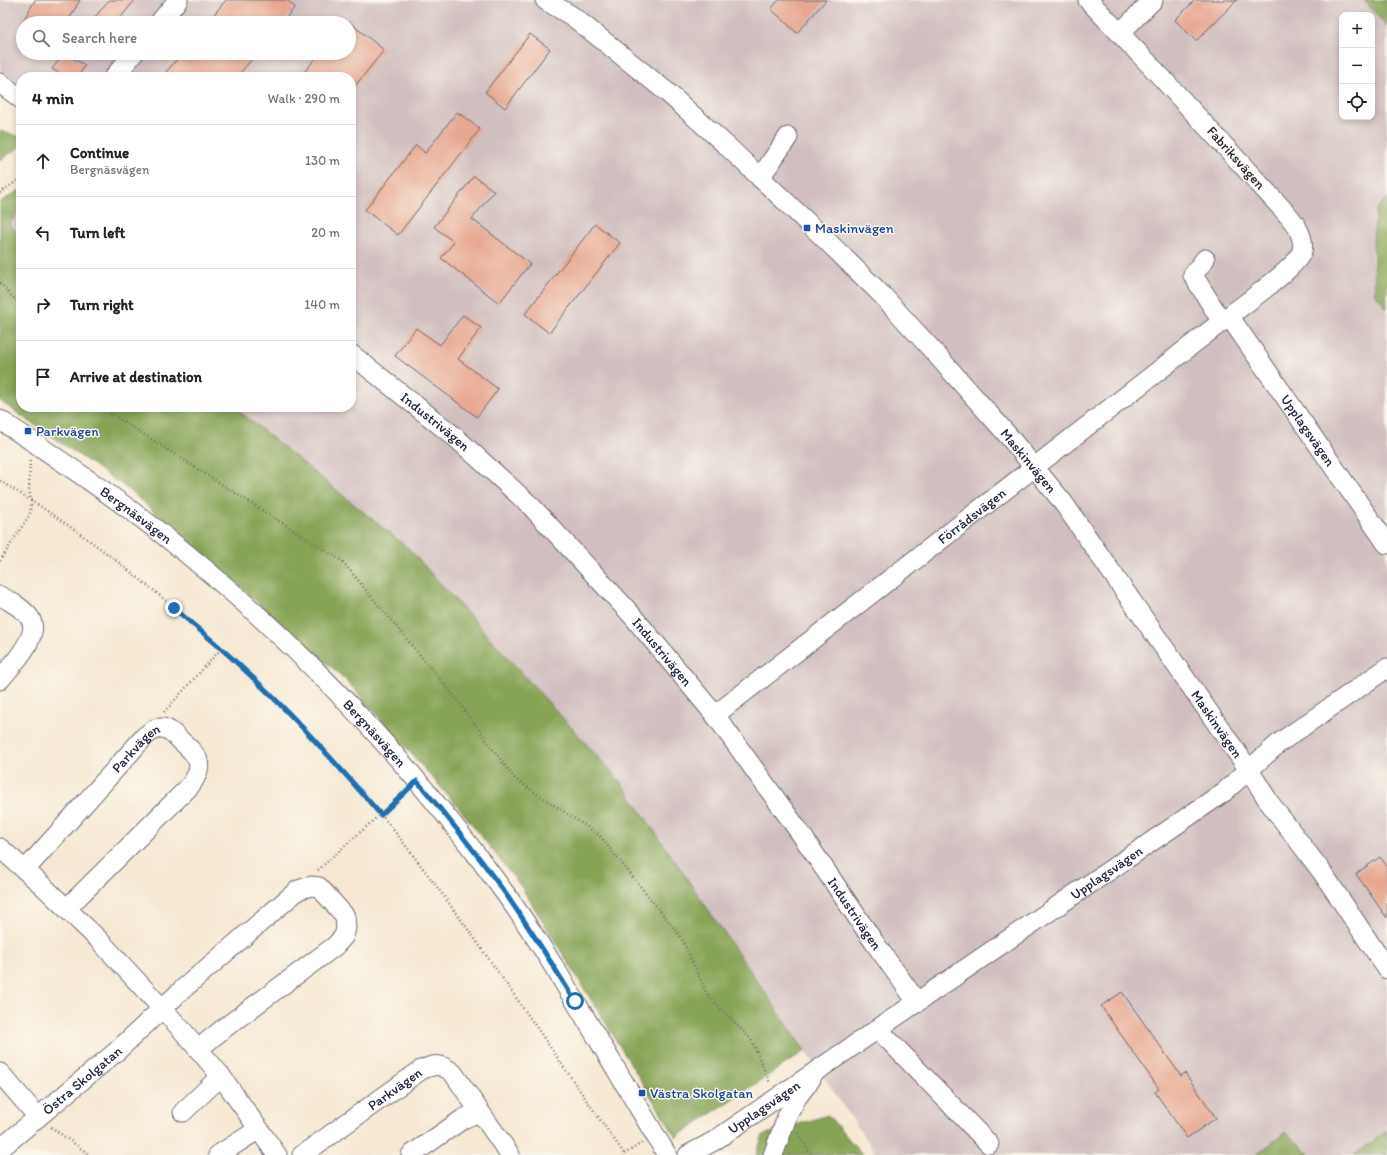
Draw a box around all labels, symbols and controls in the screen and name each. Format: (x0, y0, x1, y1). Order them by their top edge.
map controls (1339, 12, 1375, 120)
button: + (1339, 12, 1375, 48)
search box (16, 16, 356, 60)
icon: search (30, 27, 52, 49)
text: Search here (62, 29, 137, 47)
button: − (1339, 48, 1375, 84)
button: locate (1339, 84, 1375, 120)
text: 4 min (32, 88, 74, 108)
text: Walk · 290 m (268, 91, 340, 106)
street label: Fabriksvägen (1203, 123, 1269, 193)
text: Continue (70, 144, 129, 162)
icon: ahead (32, 150, 54, 172)
text: 130 m (305, 153, 340, 168)
text: Bergnäsvägen (70, 162, 149, 177)
place label: Maskinvägen (815, 220, 894, 237)
icon: left (32, 222, 54, 244)
marker: Maskinvägen (802, 223, 812, 233)
text: Turn left (70, 224, 125, 242)
text: 20 m (311, 225, 340, 240)
icon: right (32, 294, 54, 316)
text: Turn right (70, 296, 134, 314)
text: 140 m (304, 297, 340, 312)
icon: arrive (32, 366, 54, 388)
text: Arrive at destination (70, 368, 202, 386)
street label: Industrivägen (397, 389, 474, 455)
street label: Upplagsvägen (1277, 391, 1339, 470)
place label: Parkvägen (36, 423, 99, 440)
street label: Maskinvägen (997, 425, 1060, 496)
marker: Parkvägen (23, 426, 33, 436)
street label: Bergnäsvägen (97, 482, 176, 547)
street label: Förrådsvägen (934, 484, 1009, 547)
route end (165, 599, 183, 617)
street label: Industrivägen (629, 614, 696, 690)
street label: Maskinvägen (1188, 687, 1247, 761)
street label: Bergnäsvägen (340, 696, 410, 771)
street label: Parkvägen (108, 719, 163, 776)
street label: Upplagsvägen (1067, 842, 1146, 903)
street label: Industrivägen (824, 874, 886, 954)
route start (566, 992, 584, 1010)
street label: Östra Skolgatan (39, 1042, 126, 1118)
street label: Parkvägen (364, 1063, 426, 1114)
street label: Upplagsvägen (725, 1076, 804, 1137)
place label: Västra Skolgatan (650, 1085, 754, 1102)
marker: Västra Skolgatan (637, 1088, 647, 1098)

